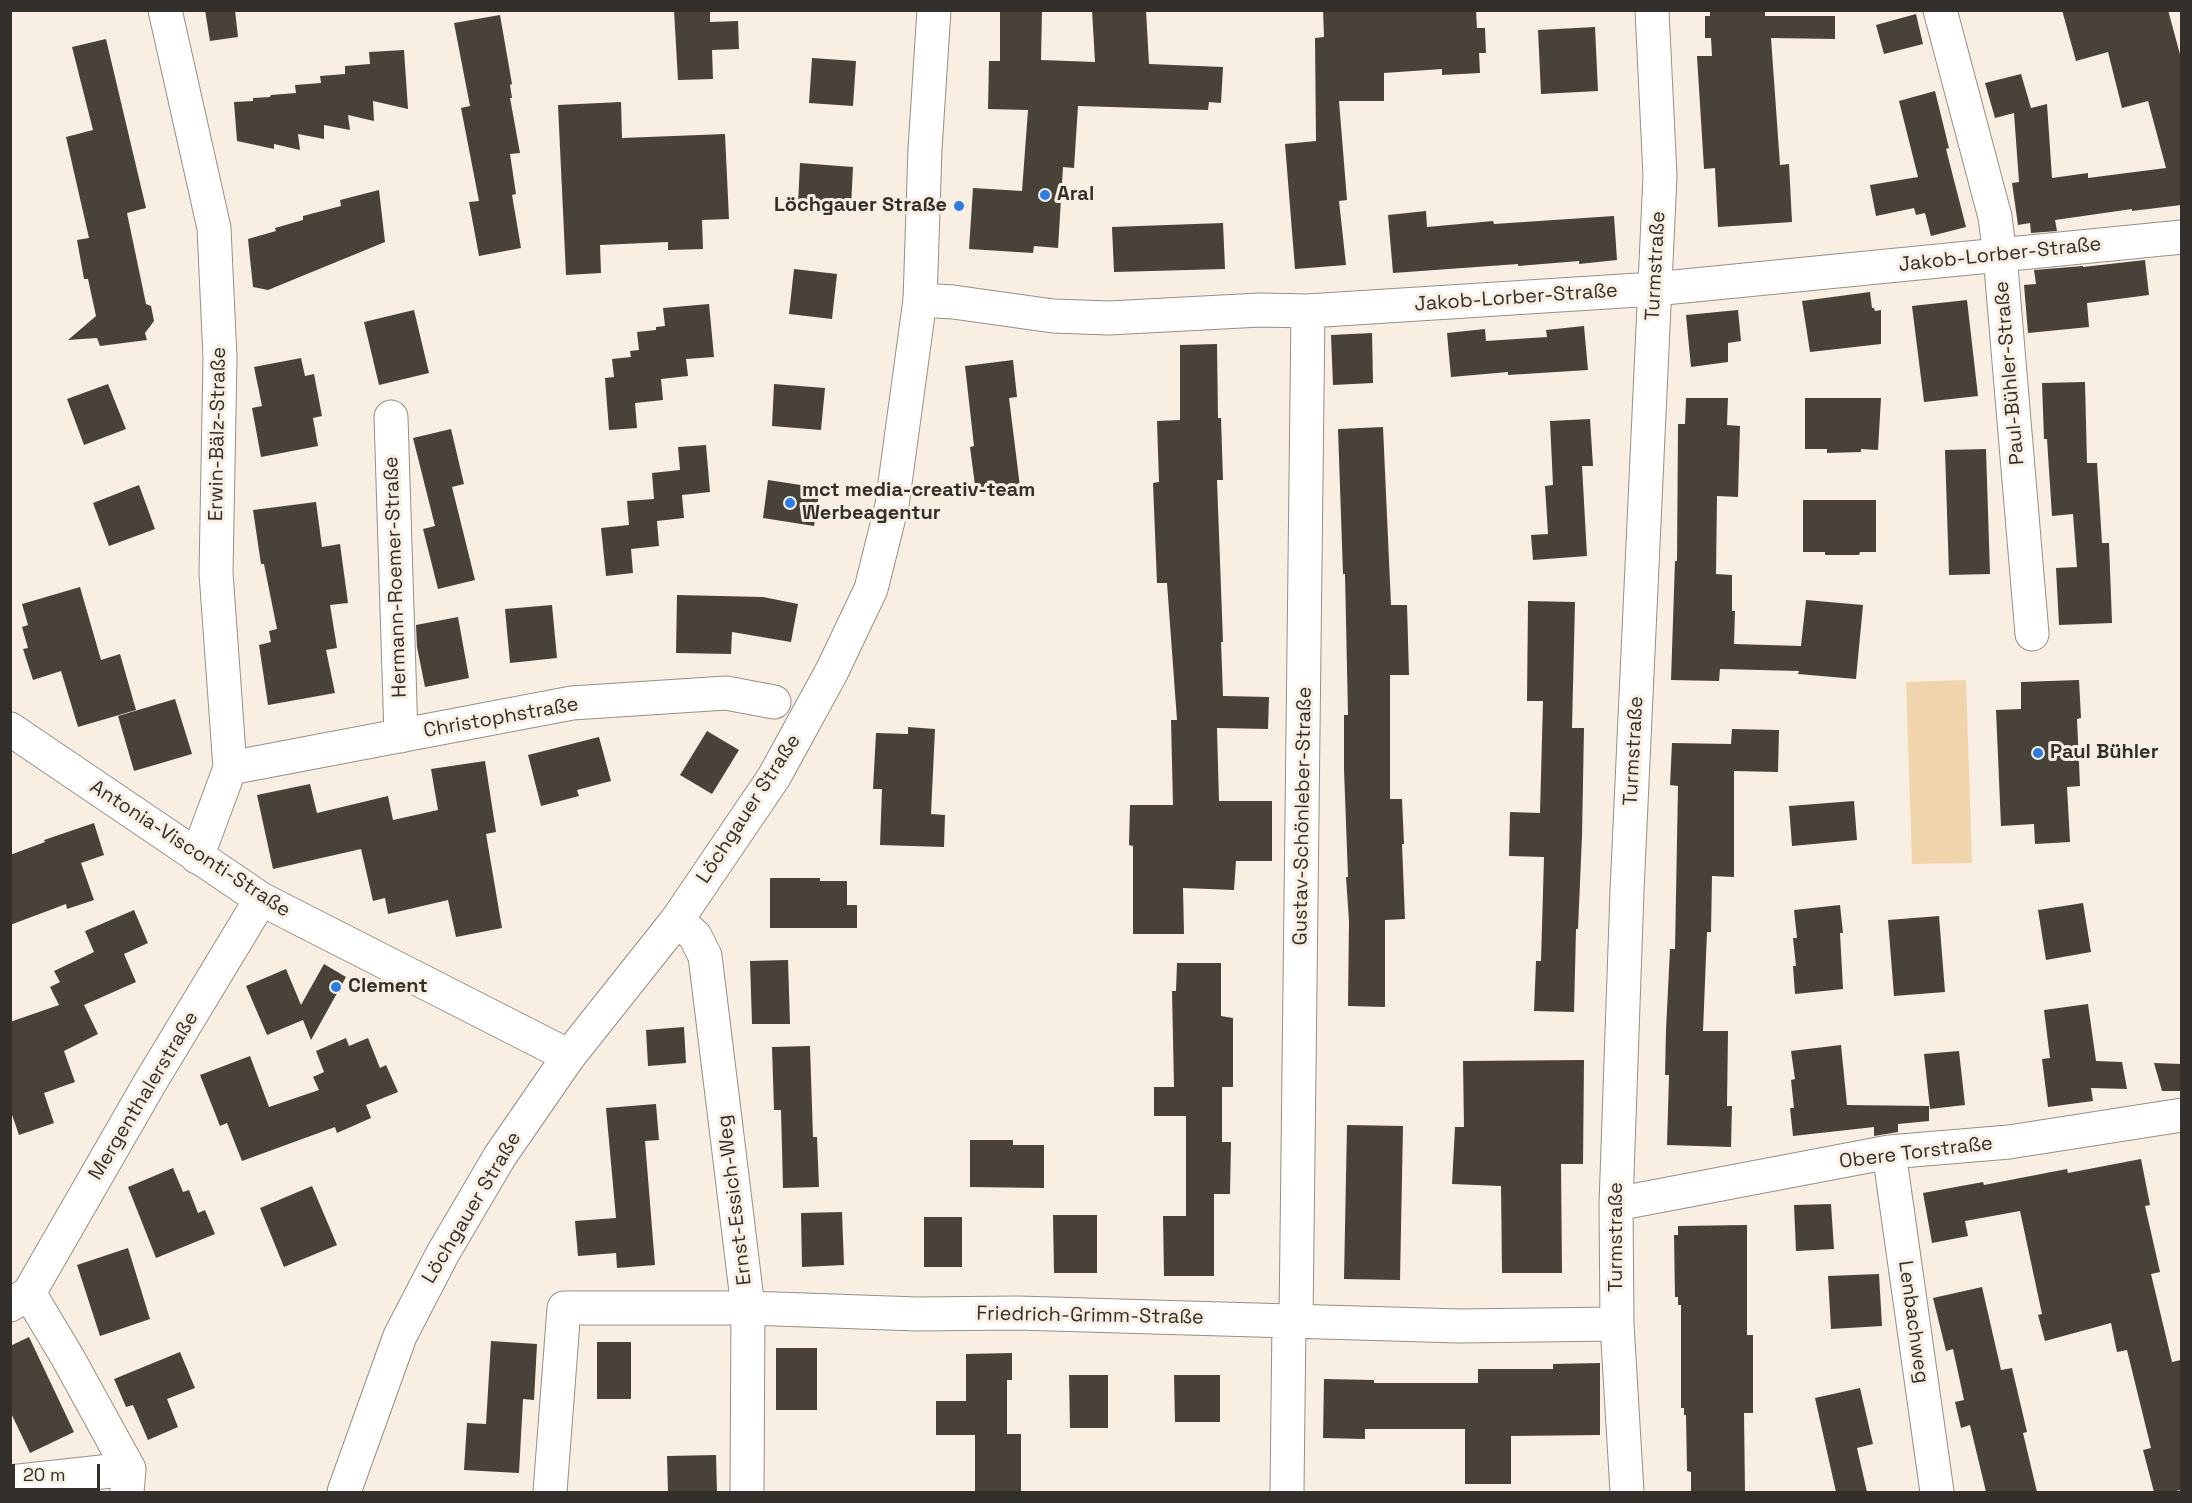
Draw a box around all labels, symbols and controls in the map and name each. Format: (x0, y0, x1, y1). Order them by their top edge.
place label: Aral (1057, 183, 1094, 207)
marker: Aral (1038, 188, 1052, 202)
place label: Löchgauer Straße (774, 194, 947, 218)
marker: Löchgauer Straße (952, 199, 966, 213)
street label: Turmstraße (1641, 211, 1671, 321)
street label: Jakob-Lorber-Straße (1897, 232, 2103, 278)
street label: Jakob-Lorber-Straße (1414, 279, 1618, 317)
street label: Paul-Bühler-Straße (1990, 280, 2030, 466)
street label: Erwin-Bälz-Straße (204, 347, 232, 521)
street label: Hermann-Roemer-Straße (380, 456, 412, 698)
place label: mct media-creativ-team Werbeagentur (802, 479, 1035, 526)
marker: mct media-creativ-team Werbeagentur (783, 496, 797, 510)
street label: Gustav-Schönleber-Straße (1289, 686, 1317, 946)
street label: Christophstraße (422, 693, 580, 743)
street label: Turmstraße (1619, 696, 1649, 806)
street label: Löchgauer Straße (692, 730, 806, 888)
place label: Paul Bühler (2050, 741, 2159, 765)
marker: Paul Bühler (2031, 746, 2045, 760)
street label: Antonia-Visconti-Straße (85, 775, 295, 923)
place label: Clement (348, 975, 428, 999)
marker: Clement (329, 980, 343, 994)
street label: Mergenthalerstraße (84, 1007, 204, 1185)
street label: Ernst-Essich-Weg (713, 1113, 757, 1287)
street label: Löchgauer Straße (417, 1128, 527, 1288)
street label: Obere Torstraße (1838, 1132, 1994, 1174)
street label: Turmstraße (1605, 1182, 1629, 1292)
street label: Lenbachweg (1893, 1259, 1933, 1385)
street label: Friedrich-Grimm-Straße (976, 1302, 1204, 1330)
scale bar (15, 1452, 104, 1490)
text: 20 m (23, 1463, 66, 1486)

